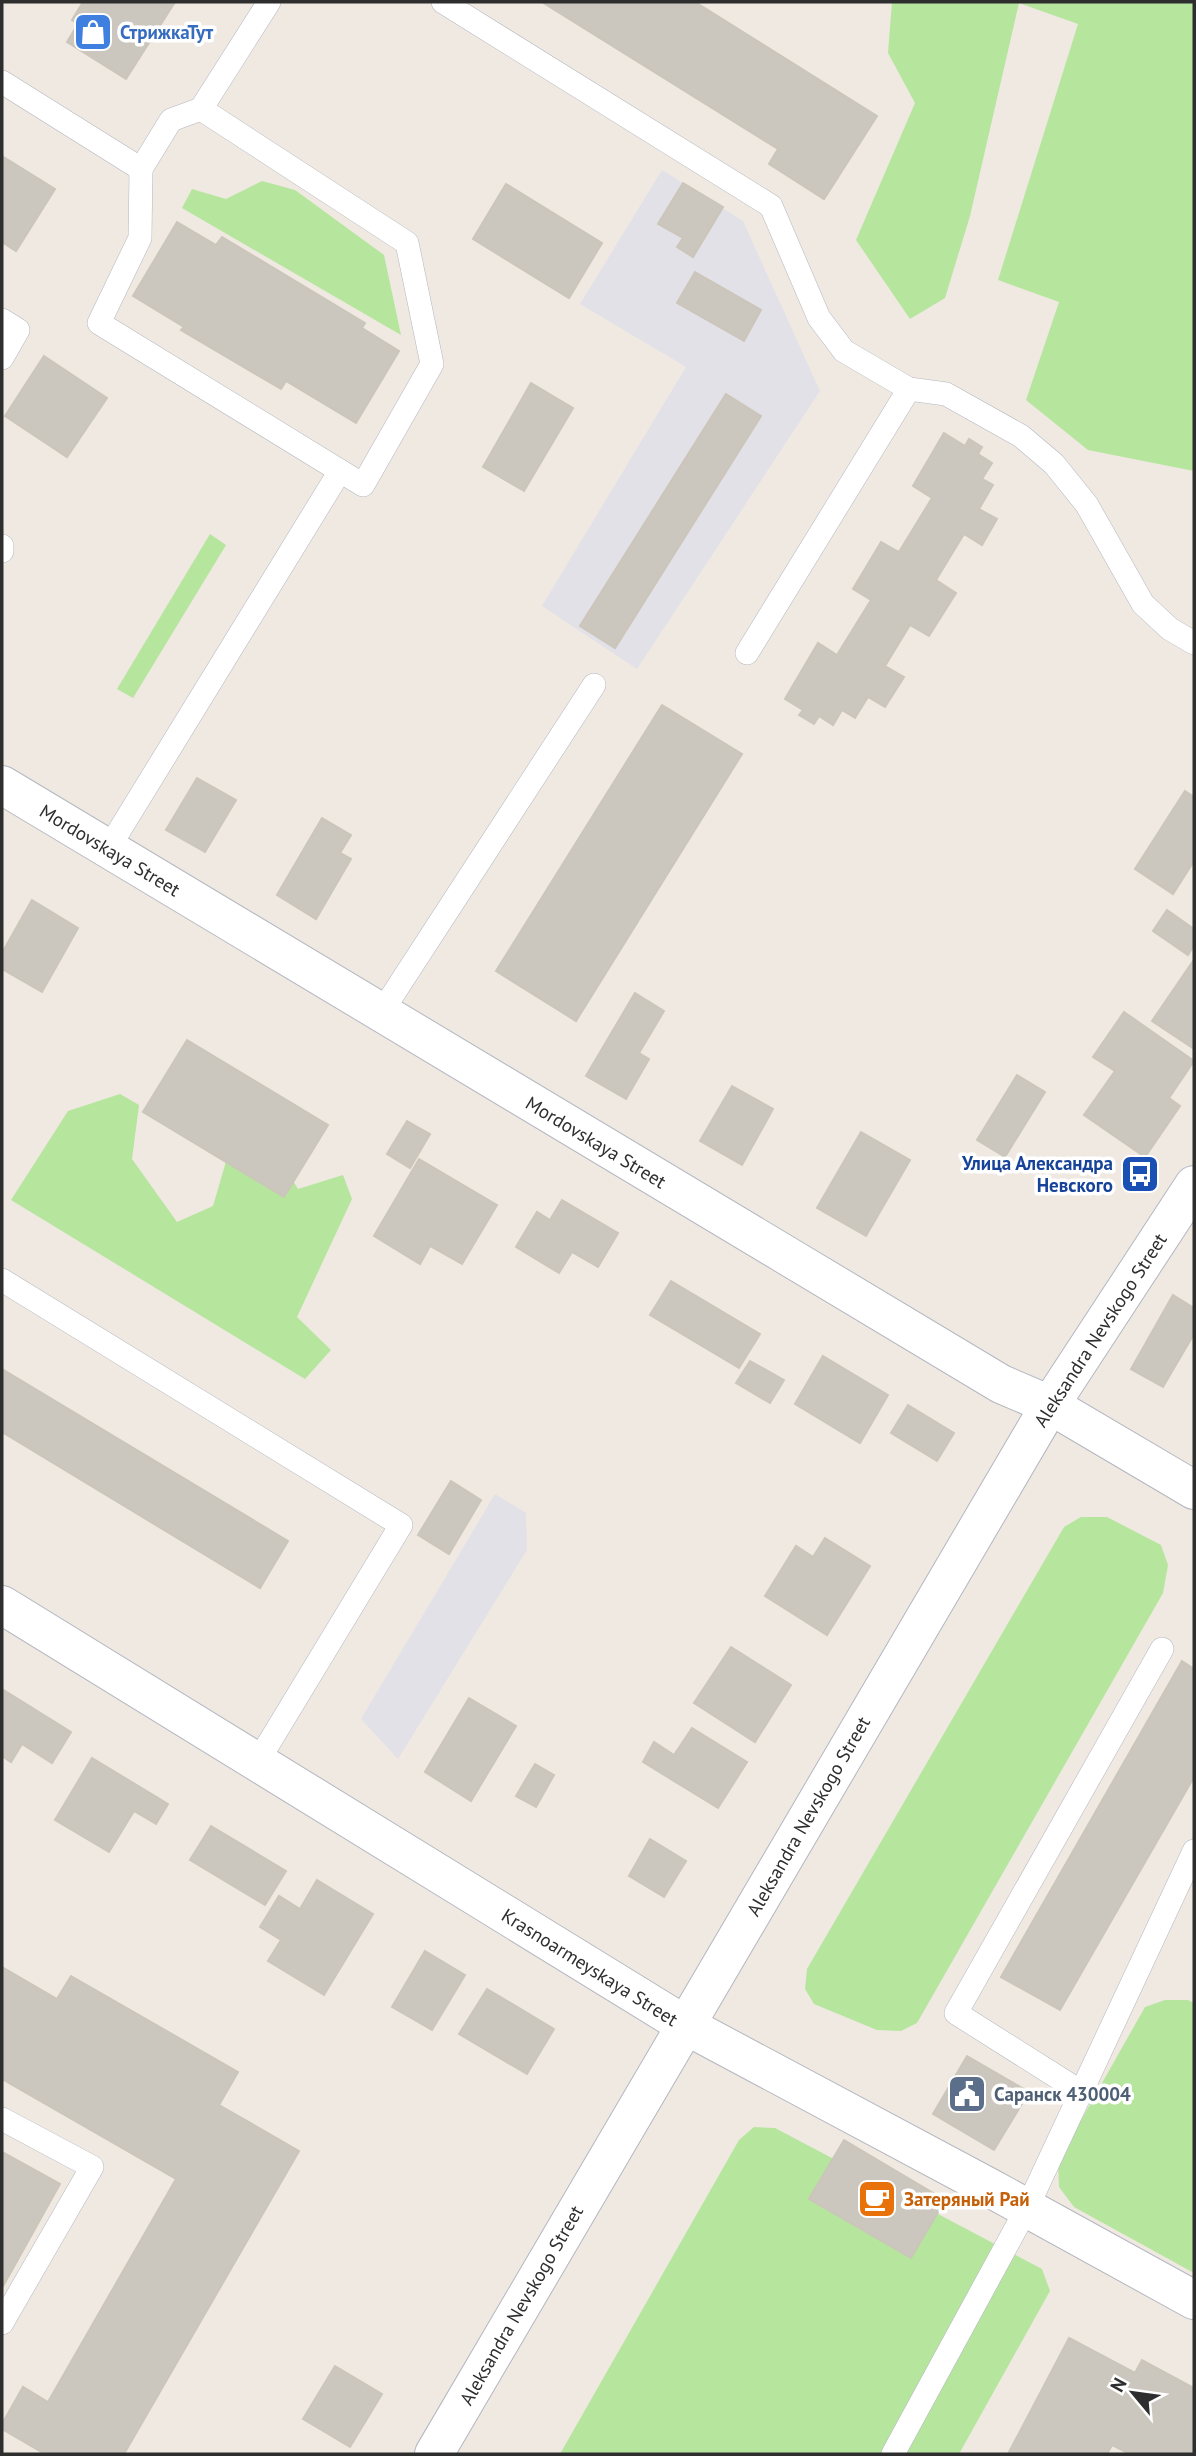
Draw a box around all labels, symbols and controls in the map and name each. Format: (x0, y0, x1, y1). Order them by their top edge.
shop icon: СтрижкаТут (72, 11, 114, 53)
place label: СтрижкаТут (120, 20, 213, 44)
street label: Mordovskaya Street (35, 799, 185, 902)
street label: Mordovskaya Street (521, 1091, 671, 1194)
place label: Улица Александра Невского (961, 1151, 1113, 1197)
bus stop icon: Улица Александра Невского (1119, 1153, 1161, 1195)
street label: Aleksandra Nevskogo Street (1028, 1228, 1172, 1432)
street label: Aleksandra Nevskogo Street (741, 1711, 875, 1920)
street label: Krasnoarmeyskaya Street (497, 1903, 683, 2031)
public building icon: Саранск 430004 (946, 2073, 988, 2115)
place label: Саранск 430004 (994, 2082, 1131, 2106)
cafe icon: Затеряный Рай (856, 2178, 898, 2220)
place label: Затеряный Рай (904, 2187, 1030, 2211)
street label: Aleksandra Nevskogo Street (454, 2200, 588, 2409)
north arrow (1098, 2358, 1168, 2428)
text: N (1105, 2373, 1132, 2396)

